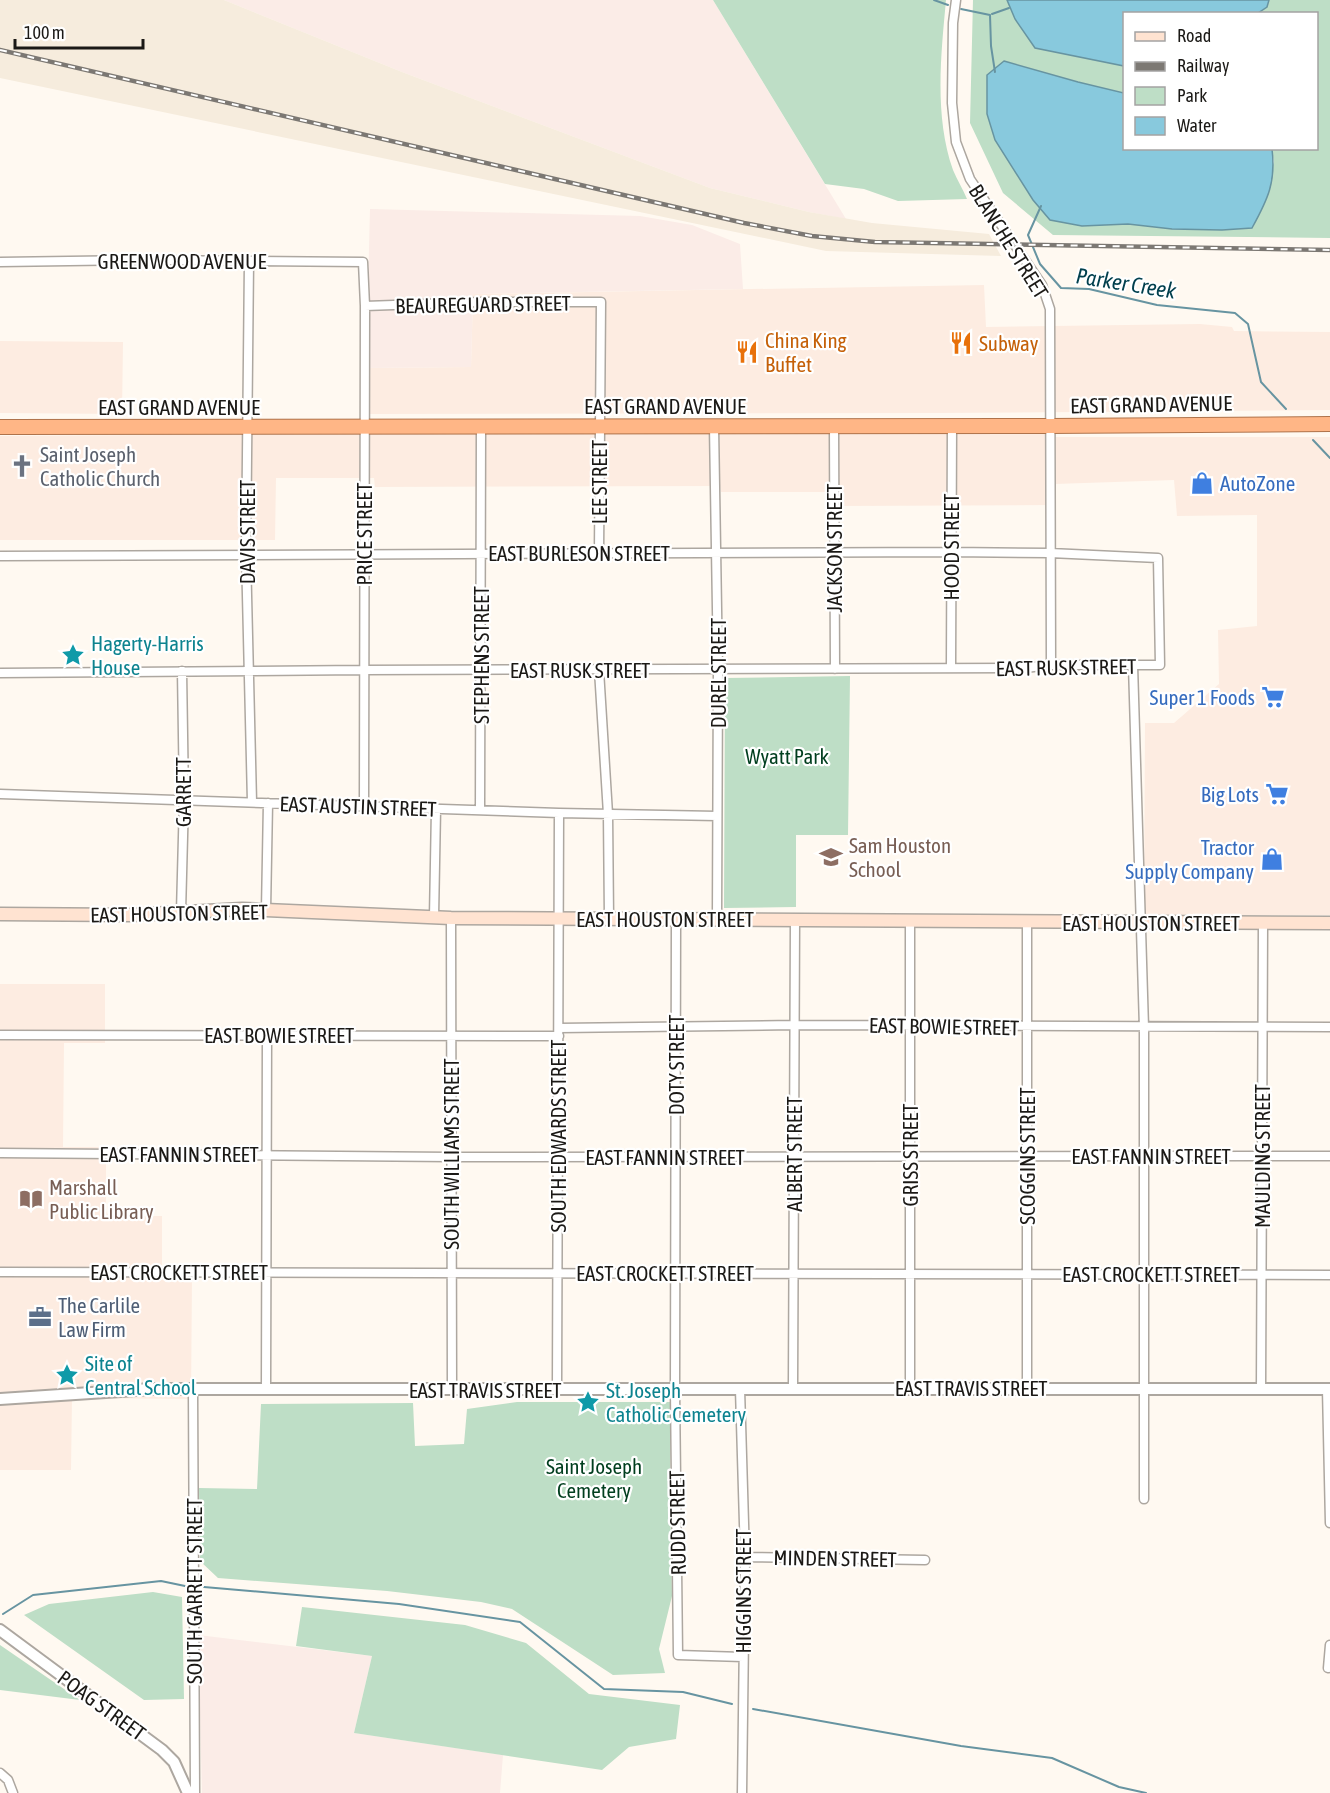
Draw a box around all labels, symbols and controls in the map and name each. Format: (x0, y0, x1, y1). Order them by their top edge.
scale bar (15, 12, 142, 50)
legend (1123, 12, 1318, 150)
text: 100 m (24, 22, 65, 43)
text: Road (1177, 25, 1211, 46)
text: Railway (1177, 55, 1229, 76)
text: Park (1177, 85, 1207, 106)
text: Water (1177, 115, 1217, 136)
street label: BLANCHE STREET (964, 180, 1054, 302)
street label: GREENWOOD AVENUE (98, 249, 267, 273)
water label: Parker Creek (1074, 262, 1178, 304)
street label: BEAUREGUARD STREET (395, 290, 571, 318)
place label: China King Buffet (765, 328, 847, 376)
restaurant icon: Subway (948, 330, 974, 356)
place label: Subway (979, 331, 1039, 355)
restaurant icon: China King Buffet (734, 339, 760, 365)
street label: EAST GRAND AVENUE (1070, 391, 1232, 417)
street label: EAST GRAND AVENUE (584, 394, 746, 418)
street label: EAST GRAND AVENUE (98, 395, 260, 419)
street label: LEE STREET (587, 440, 611, 524)
place label: Saint Joseph Catholic Church (40, 442, 160, 490)
church icon: Saint Joseph Catholic Church (9, 453, 35, 479)
shop icon: AutoZone (1189, 470, 1215, 496)
place label: AutoZone (1220, 471, 1295, 495)
street label: DAVIS STREET (235, 480, 259, 584)
street label: PRICE STREET (352, 482, 376, 586)
street label: JACKSON STREET (822, 484, 846, 612)
street label: HOOD STREET (939, 493, 963, 601)
street label: EAST BURLESON STREET (488, 541, 670, 565)
street label: STEPHENS STREET (469, 586, 493, 724)
street label: DUREL STREET (706, 618, 730, 728)
place label: Hagerty-Harris House (91, 631, 204, 679)
place icon: Hagerty-Harris House (60, 642, 86, 668)
street label: EAST RUSK STREET (995, 654, 1137, 680)
street label: EAST RUSK STREET (510, 658, 650, 682)
supermarket icon: Super 1 Foods (1260, 684, 1286, 710)
place label: Super 1 Foods (1150, 685, 1255, 709)
park label: Wyatt Park (745, 744, 829, 768)
street label: GARRETT (171, 757, 195, 827)
supermarket icon: Big Lots (1264, 781, 1290, 807)
place label: Big Lots (1201, 782, 1259, 806)
street label: EAST AUSTIN STREET (279, 791, 437, 821)
place label: Sam Houston School (849, 833, 951, 881)
place label: Tractor Supply Company (1125, 835, 1255, 883)
school or university icon: Sam Houston School (818, 844, 844, 870)
shop icon: Tractor Supply Company (1259, 846, 1285, 872)
street label: EAST HOUSTON STREET (90, 899, 268, 927)
street label: EAST HOUSTON STREET (576, 907, 754, 931)
street label: EAST HOUSTON STREET (1062, 911, 1240, 935)
street label: EAST BOWIE STREET (869, 1013, 1019, 1039)
street label: DOTY STREET (664, 1015, 688, 1115)
street label: EAST BOWIE STREET (204, 1023, 354, 1047)
street label: SOUTH EDWARDS STREET (546, 1040, 570, 1232)
street label: SOUTH WILLIAMS STREET (439, 1058, 463, 1250)
street label: MAULDING STREET (1250, 1084, 1274, 1228)
street label: SCOGGINS STREET (1015, 1087, 1039, 1225)
street label: ALBERT STREET (782, 1096, 806, 1212)
street label: GRISS STREET (898, 1103, 922, 1207)
street label: EAST FANNIN STREET (99, 1142, 259, 1166)
street label: EAST FANNIN STREET (1071, 1144, 1231, 1168)
street label: EAST FANNIN STREET (585, 1145, 745, 1169)
place label: Marshall Public Library (49, 1175, 154, 1223)
library icon: Marshall Public Library (18, 1186, 44, 1212)
street label: EAST CROCKETT STREET (90, 1260, 268, 1284)
street label: EAST CROCKETT STREET (576, 1261, 754, 1285)
street label: EAST CROCKETT STREET (1062, 1262, 1240, 1286)
place label: The Carlile Law Firm (58, 1293, 140, 1341)
office icon: The Carlile Law Firm (27, 1304, 53, 1330)
place label: Site of Central School (85, 1351, 197, 1399)
place icon: Site of Central School (54, 1362, 80, 1388)
street label: EAST TRAVIS STREET (895, 1376, 1047, 1400)
street label: EAST TRAVIS STREET (409, 1378, 561, 1402)
place label: St. Joseph Catholic Cemetery (606, 1378, 747, 1426)
place icon: St. Joseph Catholic Cemetery (575, 1389, 601, 1415)
park label: Saint Joseph Cemetery (546, 1454, 642, 1502)
street label: RUDD STREET (664, 1470, 690, 1576)
street label: SOUTH GARRETT STREET (182, 1498, 206, 1684)
street label: HIGGINS STREET (731, 1529, 755, 1653)
street label: MINDEN STREET (773, 1545, 897, 1571)
street label: POAG STREET (53, 1665, 151, 1745)

